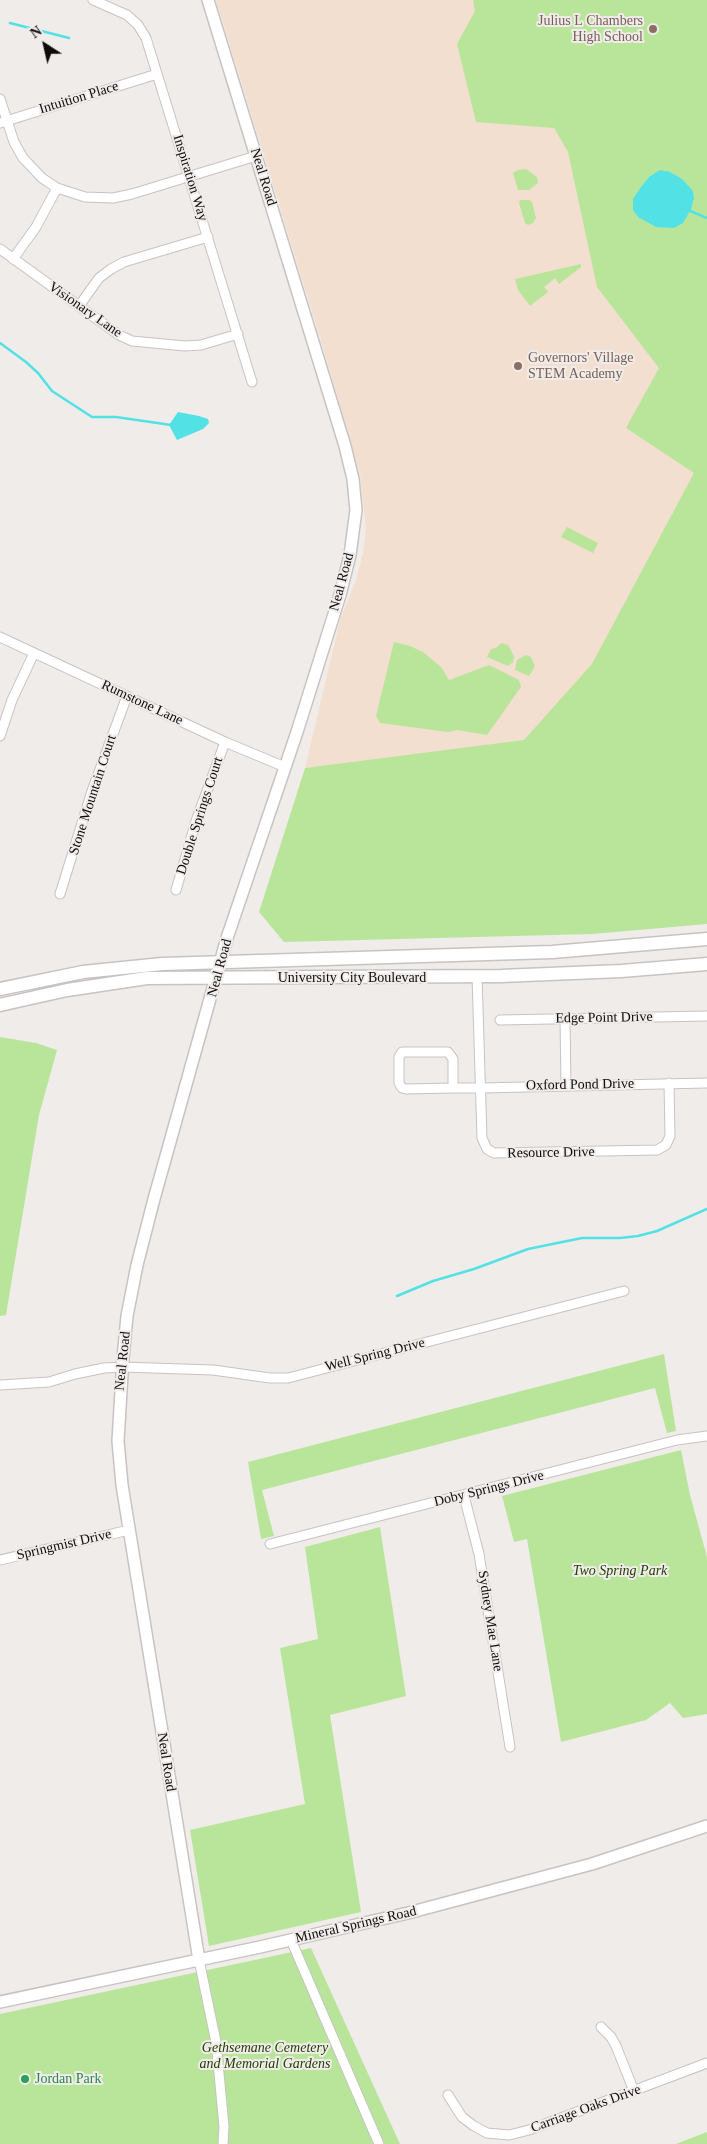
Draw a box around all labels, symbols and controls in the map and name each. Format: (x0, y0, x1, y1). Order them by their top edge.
place label: Julius L Chambers High School (538, 13, 643, 46)
north arrow (20, 20, 70, 70)
text: N (28, 23, 45, 41)
marker: Julius L Chambers High School (647, 23, 659, 35)
street label: Intuition Place (37, 78, 121, 118)
street label: Inspiration Way (169, 133, 211, 223)
street label: Neal Road (246, 146, 280, 208)
street label: Visionary Lane (45, 278, 125, 342)
place label: Governors' Village STEM Academy (528, 350, 633, 382)
marker: Governors' Village STEM Academy (512, 360, 524, 372)
street label: Neal Road (326, 551, 358, 613)
street label: Rumstone Lane (98, 677, 186, 729)
street label: Stone Mountain Court (66, 733, 120, 857)
street label: Double Springs Court (173, 755, 227, 877)
street label: Neal Road (204, 937, 236, 999)
street label: University City Boulevard (278, 970, 426, 986)
street label: Edge Point Drive (555, 1009, 653, 1027)
street label: Oxford Pond Drive (526, 1076, 634, 1094)
street label: Resource Drive (507, 1144, 595, 1162)
street label: Neal Road (112, 1331, 134, 1391)
street label: Well Spring Drive (323, 1334, 427, 1376)
street label: Doby Springs Drive (432, 1467, 546, 1511)
street label: Springmist Drive (15, 1526, 113, 1564)
park label: Two Spring Park (573, 1563, 667, 1579)
street label: Sydney Mae Lane (474, 1569, 506, 1673)
street label: Neal Road (153, 1731, 179, 1793)
street label: Mineral Springs Road (294, 1903, 418, 1947)
park label: Gethsemane Cemetery and Memorial Gardens (200, 2040, 330, 2072)
place label: Jordan Park (35, 2071, 101, 2087)
marker: Jordan Park (19, 2073, 31, 2085)
street label: Carriage Oaks Drive (529, 2081, 643, 2137)

